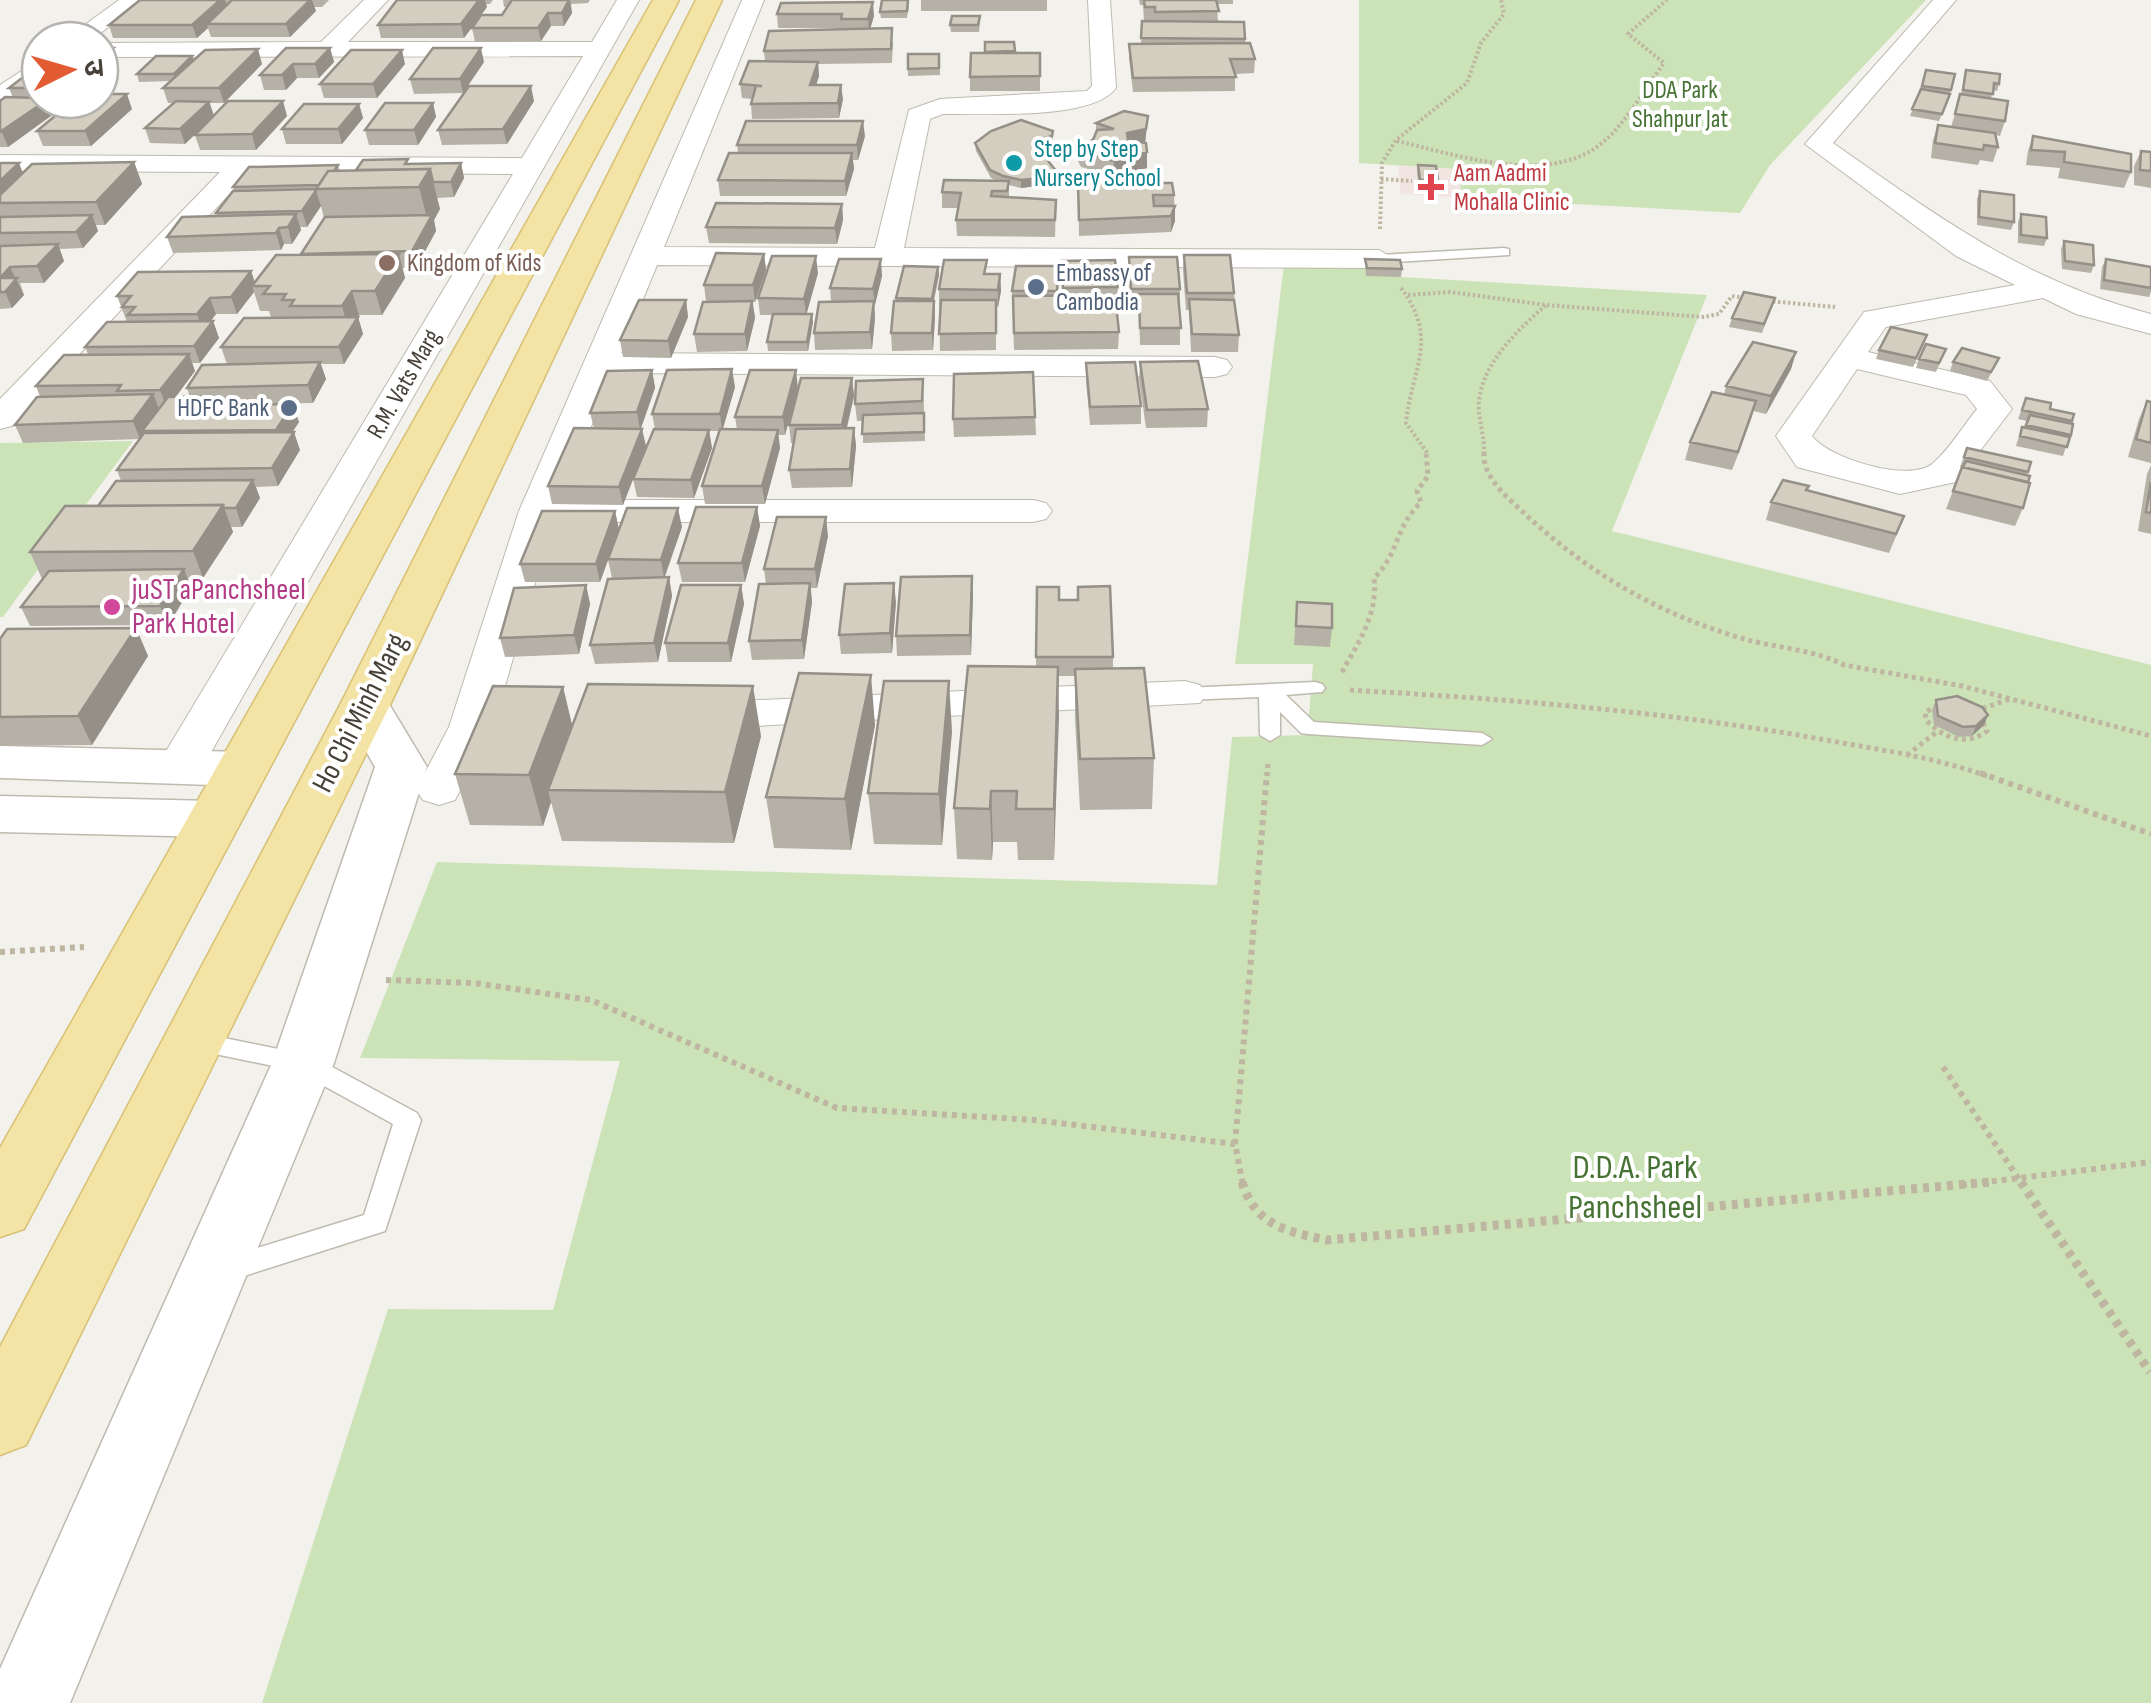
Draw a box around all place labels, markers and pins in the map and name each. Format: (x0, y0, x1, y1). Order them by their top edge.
place label: Step by Step Nursery School (1034, 134, 1161, 194)
marker: Step by Step Nursery School (1003, 152, 1025, 174)
place label: Aam Aadmi Mohalla Clinic (1453, 158, 1570, 218)
marker: Aam Aadmi Mohalla Clinic (1418, 174, 1444, 200)
place label: Kingdom of Kids (407, 248, 541, 279)
marker: Kingdom of Kids (376, 252, 398, 274)
place label: Embassy of Cambodia (1056, 258, 1152, 318)
marker: Embassy of Cambodia (1025, 276, 1047, 298)
place label: HDFC Bank (177, 393, 269, 424)
marker: HDFC Bank (278, 397, 300, 419)
place label: juST aPanchsheel Park Hotel (131, 572, 306, 642)
marker: juST aPanchsheel Park Hotel (101, 596, 123, 618)

